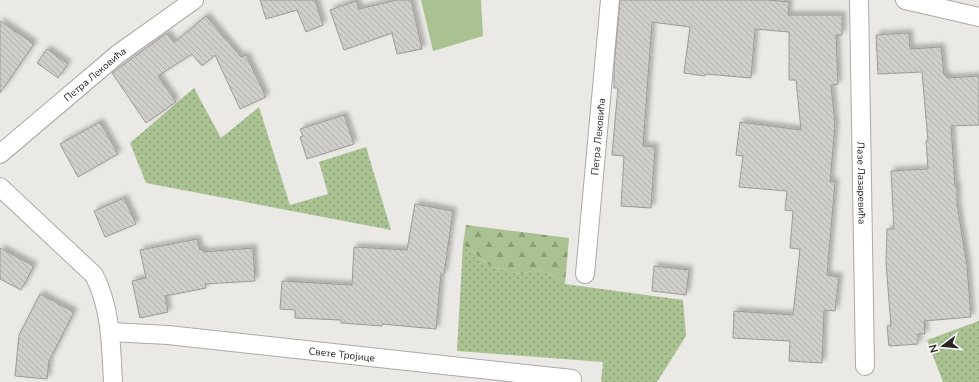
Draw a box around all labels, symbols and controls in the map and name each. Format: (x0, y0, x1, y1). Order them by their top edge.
street label: Петра Лековића (61, 44, 129, 105)
street label: Петра Лековића (588, 97, 609, 176)
street label: Лазе Лазаревића (853, 141, 869, 225)
north arrow (923, 326, 963, 366)
text: N (926, 343, 942, 355)
street label: Свете Тројице (308, 344, 376, 365)

